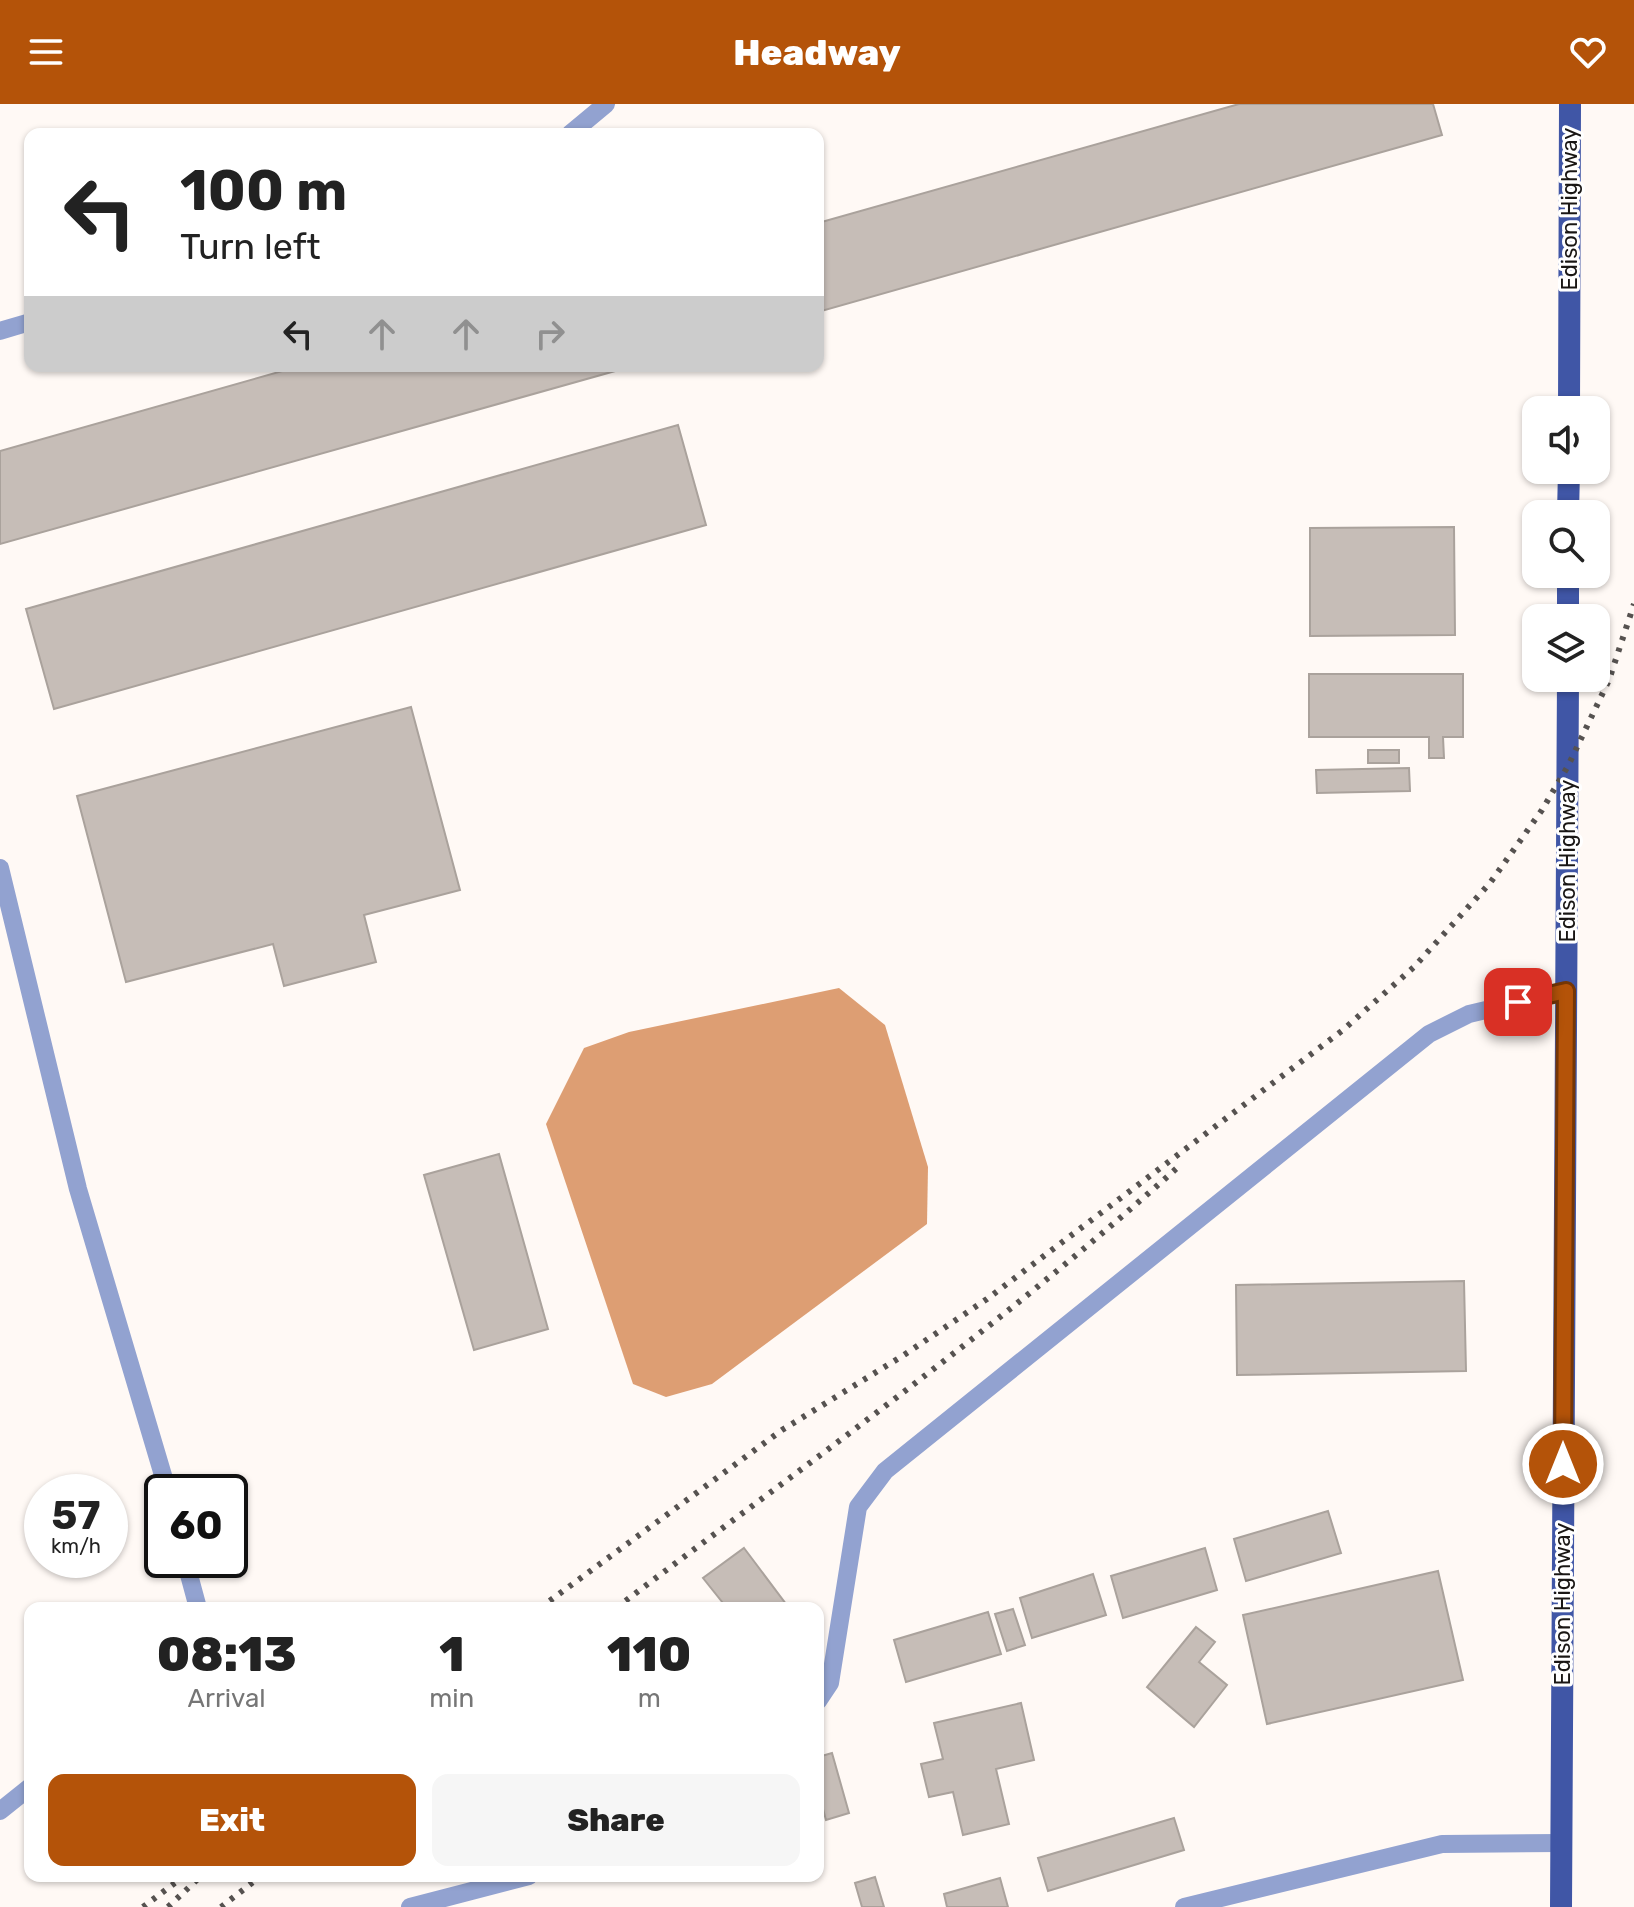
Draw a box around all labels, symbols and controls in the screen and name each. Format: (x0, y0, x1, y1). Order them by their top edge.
icon: menu (24, 30, 68, 74)
icon: heart (1566, 30, 1610, 74)
text: Headway (733, 31, 901, 74)
street label: Edison Highway (1556, 128, 1583, 290)
text: 100 m (180, 158, 347, 224)
icon: left (48, 160, 152, 264)
text: Turn left (180, 225, 321, 268)
icon: left (276, 312, 320, 356)
icon: ahead (360, 312, 404, 356)
icon: ahead (444, 312, 488, 356)
icon: right (528, 312, 572, 356)
map controls (1522, 396, 1610, 692)
button: sound (1522, 396, 1610, 484)
button: search (1522, 500, 1610, 588)
button: layers (1522, 604, 1610, 692)
street label: Edison Highway (1554, 780, 1581, 942)
pin (1484, 968, 1552, 1036)
icon: arrive (1496, 980, 1540, 1024)
position arrow (1521, 1422, 1605, 1506)
speed limit sign: 60 (144, 1474, 248, 1578)
text: 57 (52, 1492, 100, 1539)
street label: Edison Highway (1549, 1523, 1576, 1685)
text: km/h (51, 1534, 101, 1558)
text: 08:13 (157, 1626, 296, 1683)
text: 1 (439, 1626, 464, 1683)
text: 110 (607, 1626, 691, 1683)
text: Arrival (188, 1683, 266, 1714)
text: min (429, 1683, 474, 1714)
text: m (638, 1683, 661, 1714)
button: Exit (48, 1774, 416, 1866)
button: Share (432, 1774, 800, 1866)

